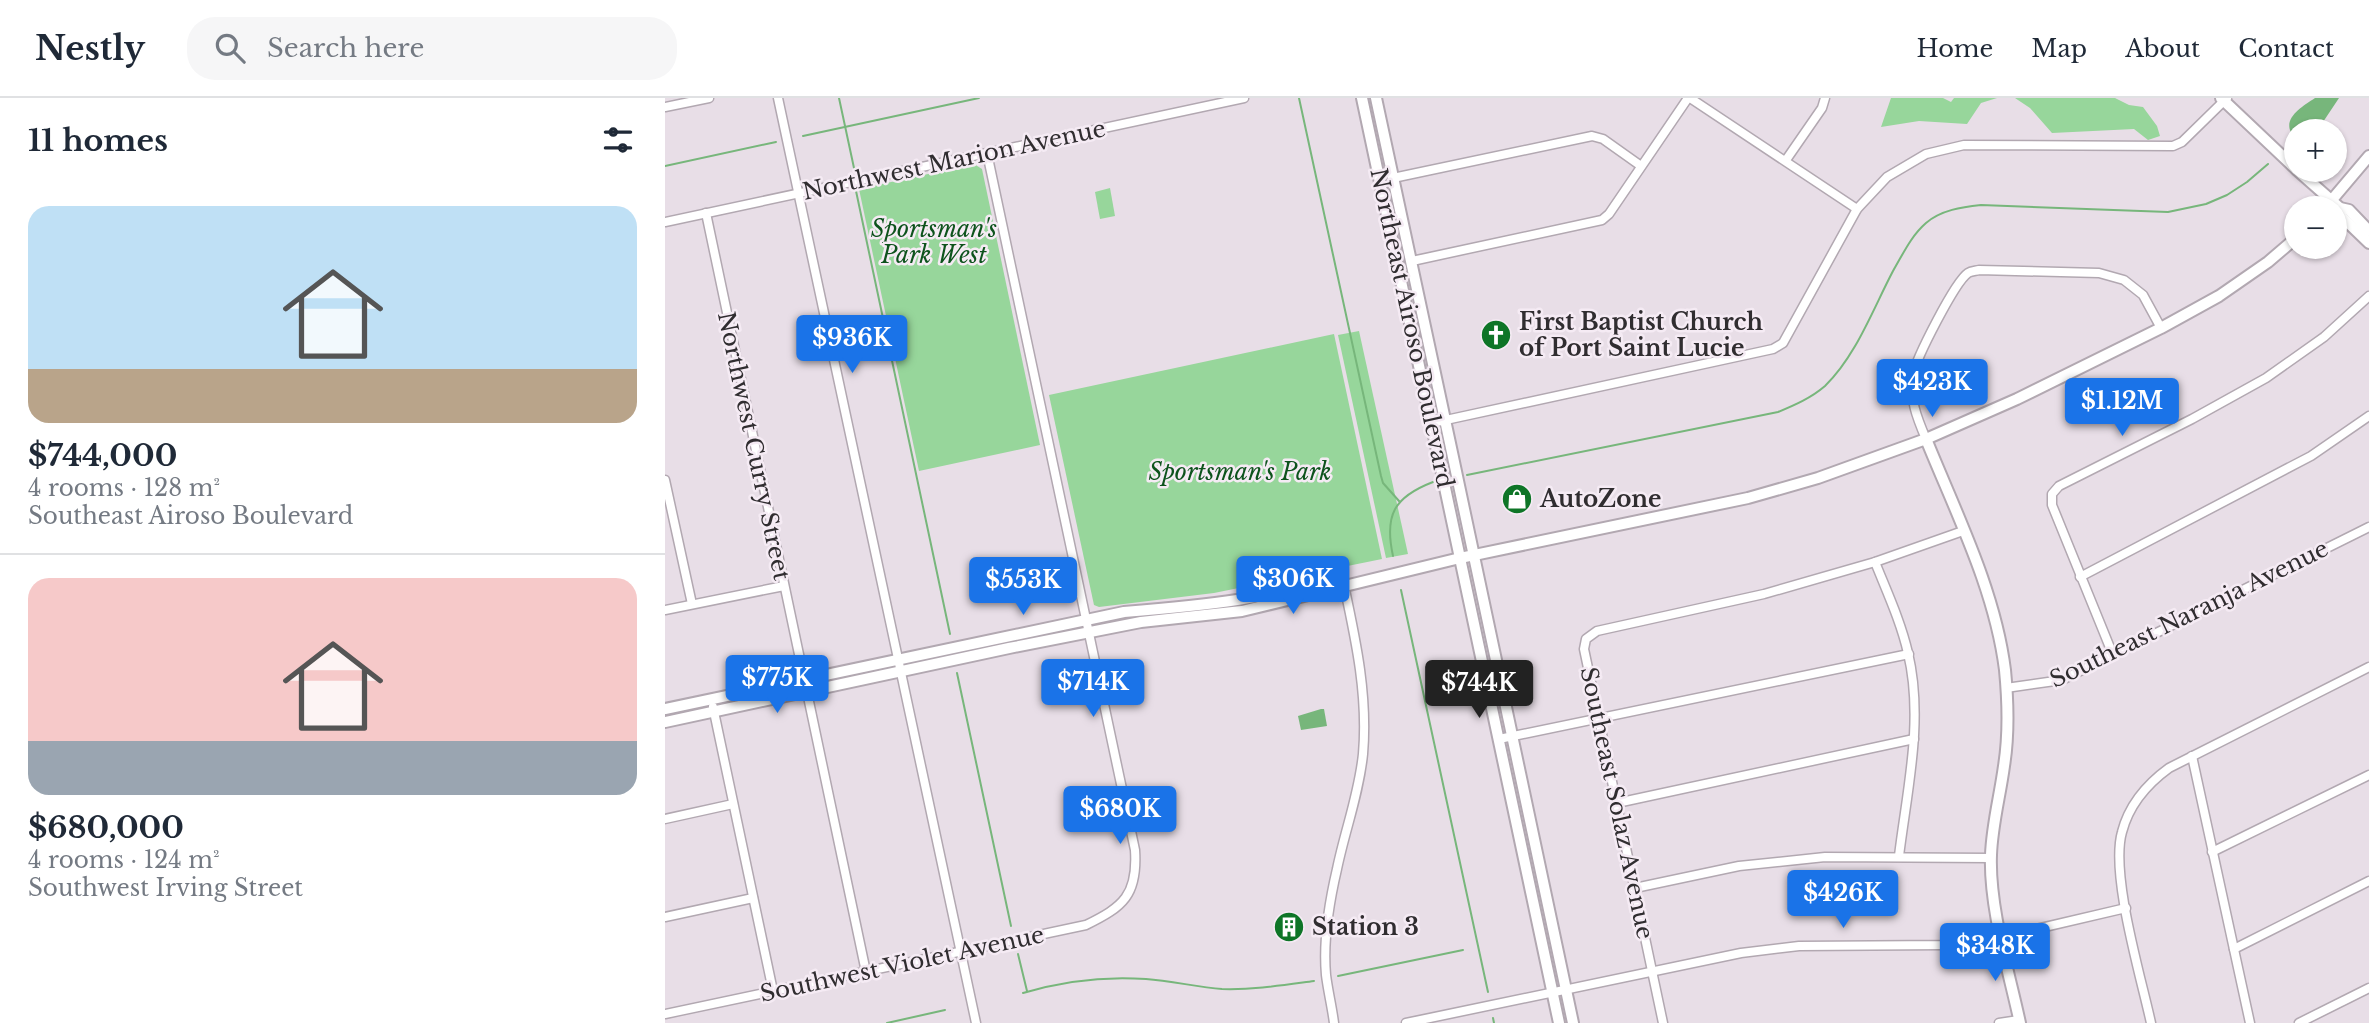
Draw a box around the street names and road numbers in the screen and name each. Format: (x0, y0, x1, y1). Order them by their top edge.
street label: Northwest Marion Avenue (800, 114, 1108, 206)
street label: Northeast Airoso Boulevard (1364, 166, 1460, 490)
street label: Northwest Curry Street (712, 309, 796, 583)
street label: Southeast Naranja Avenue (2045, 534, 2333, 694)
street label: Southeast Solaz Avenue (1574, 664, 1660, 942)
street label: Southwest Violet Avenue (757, 920, 1047, 1008)

